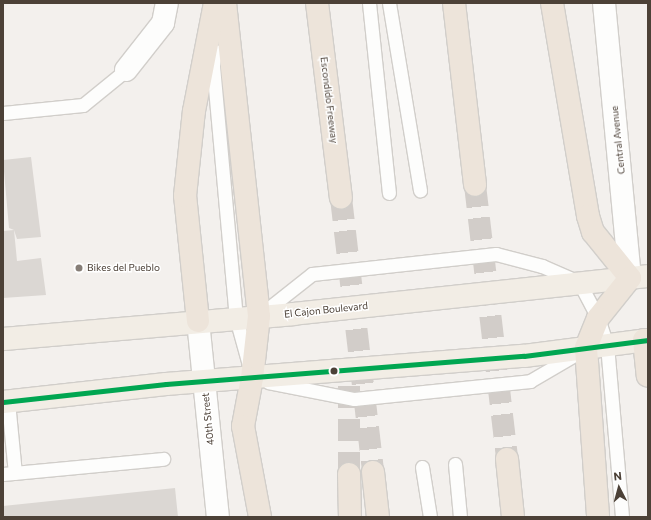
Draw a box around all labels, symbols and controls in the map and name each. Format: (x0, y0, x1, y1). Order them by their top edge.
street label: Escondido Freeway (318, 56, 340, 144)
street label: Central Avenue (608, 105, 628, 175)
place label: Bikes del Pueblo (87, 262, 160, 274)
marker: Bikes del Pueblo (74, 263, 84, 273)
street label: El Cajon Boulevard (284, 300, 368, 320)
unlabelled marker (329, 366, 339, 376)
street label: 40th Street (199, 392, 217, 446)
north arrow (599, 468, 639, 508)
text: N (613, 469, 622, 482)

